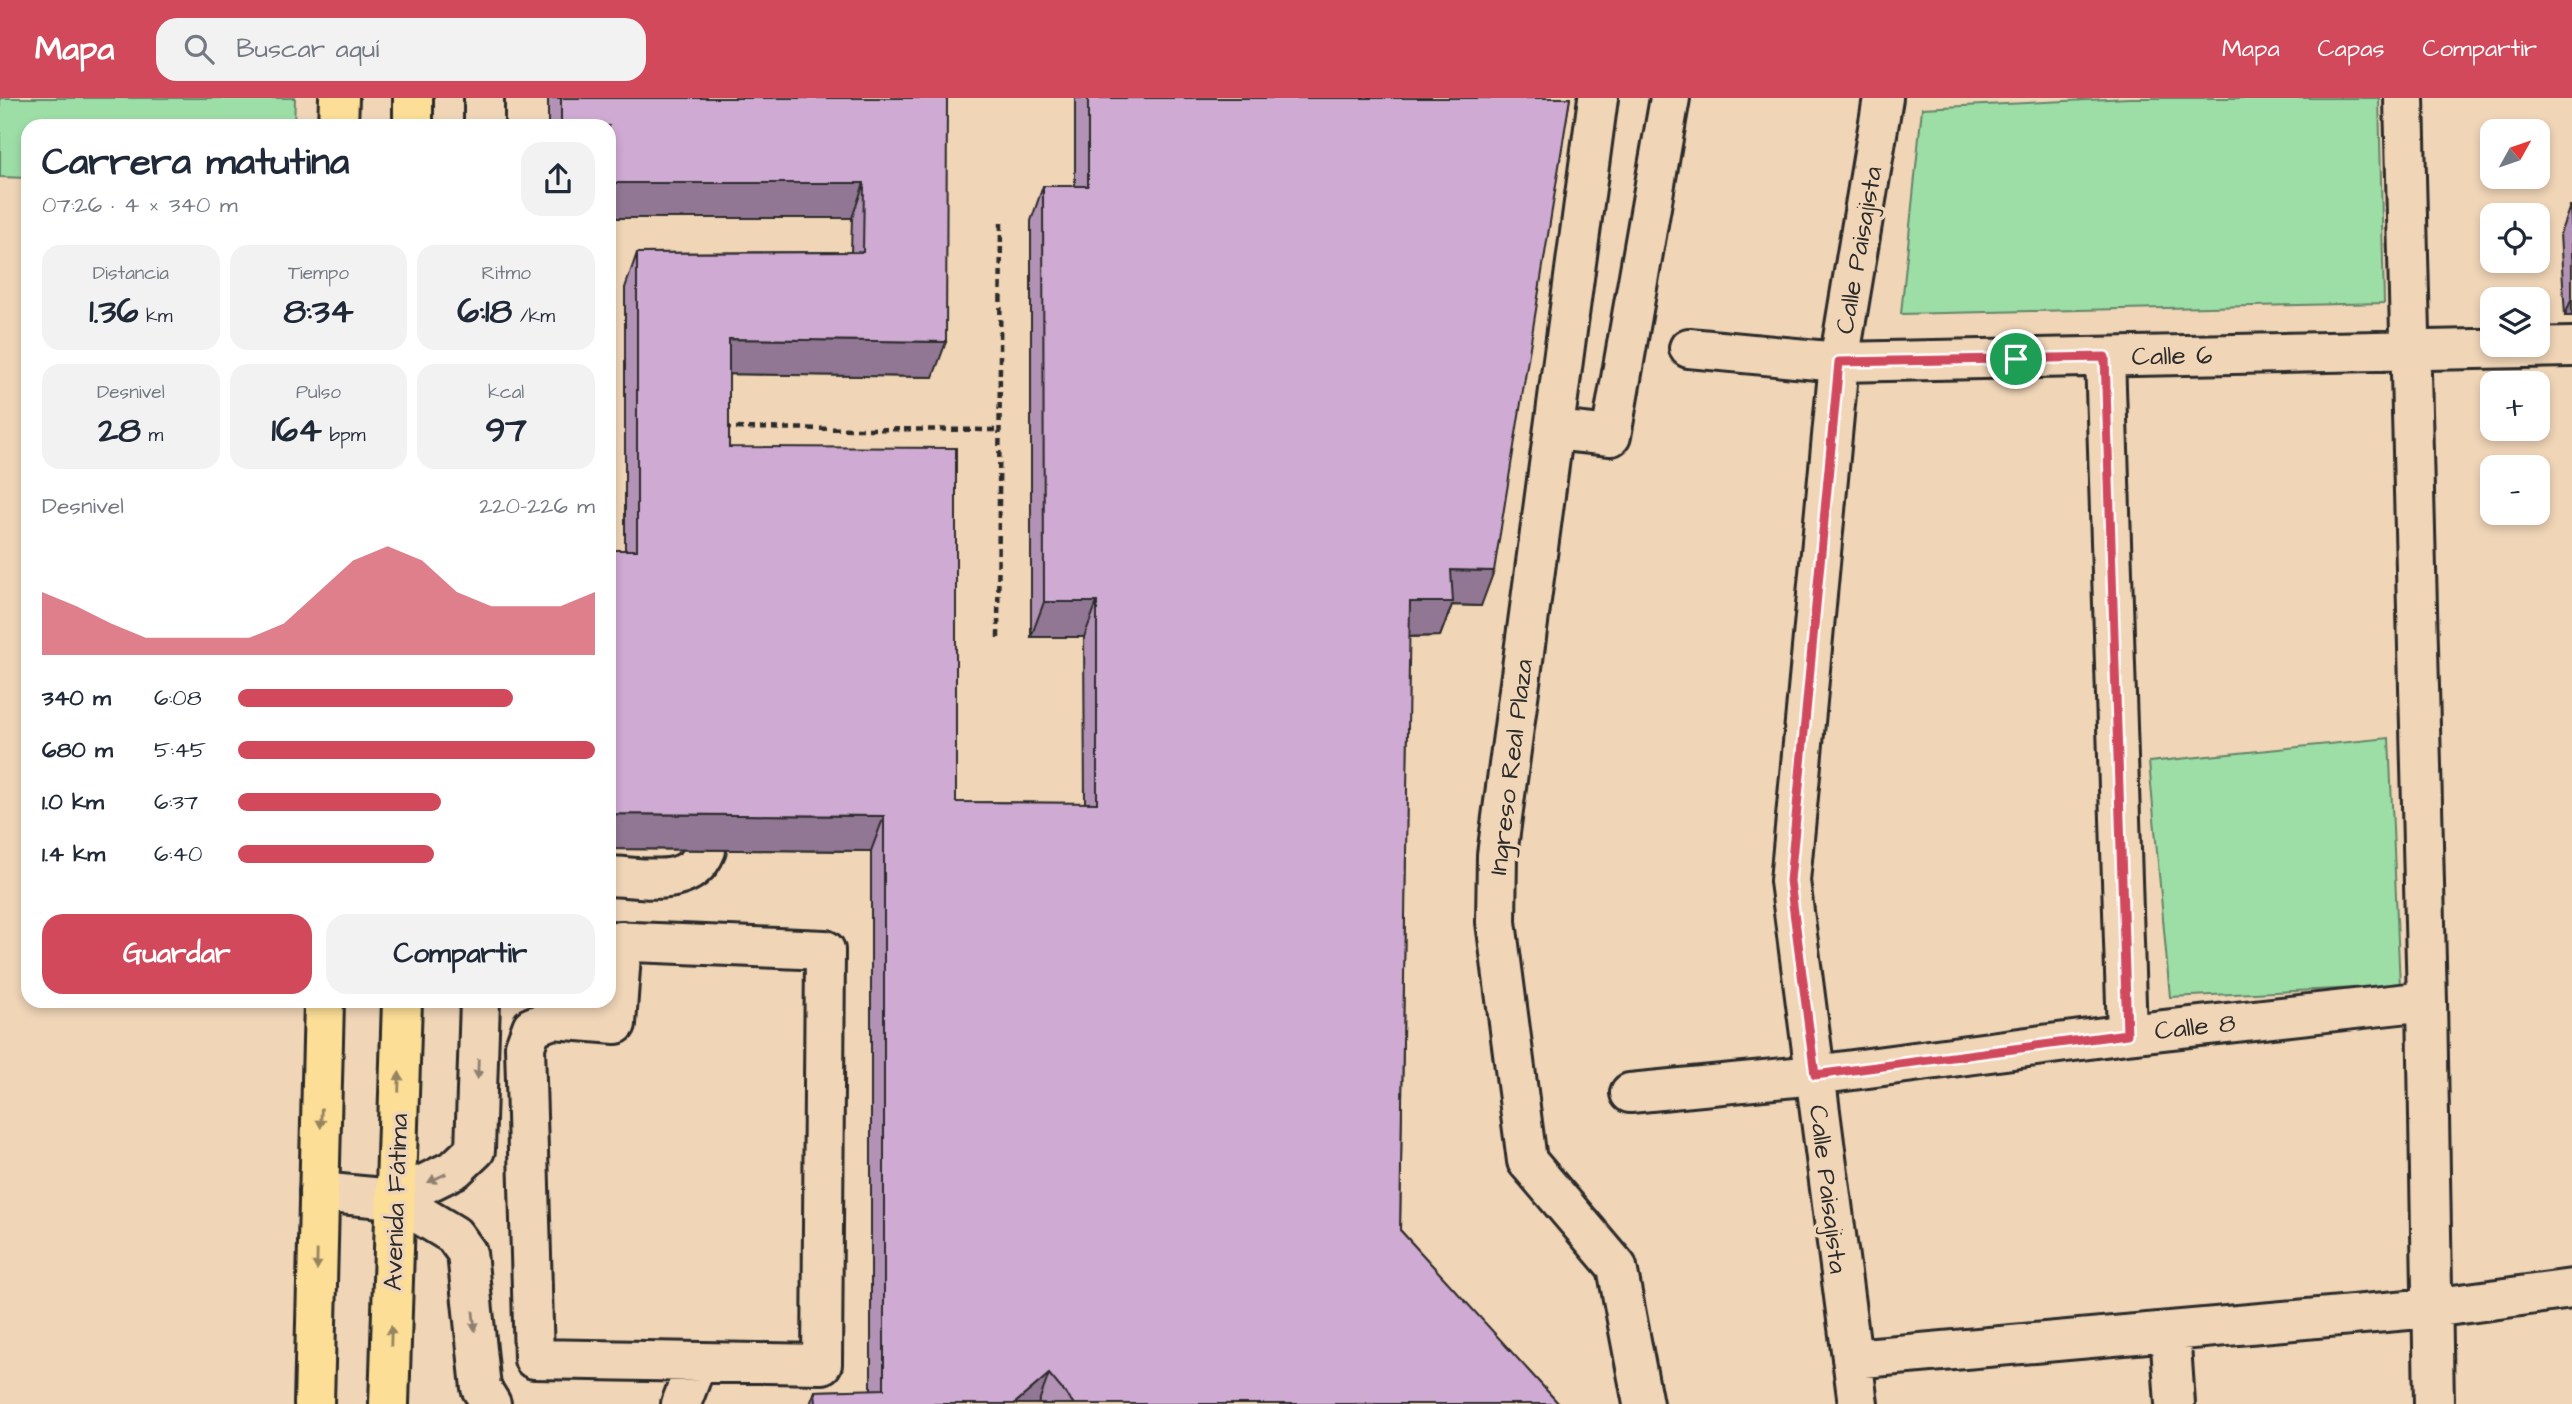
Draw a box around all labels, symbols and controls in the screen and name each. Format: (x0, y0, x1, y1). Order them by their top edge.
search box (156, 18, 646, 81)
text: Mapa (35, 26, 114, 72)
icon: search (180, 30, 218, 68)
text: Buscar aquí (236, 31, 379, 67)
text: Mapa (2222, 32, 2280, 66)
text: Capas (2318, 32, 2384, 66)
text: Compartir (2422, 32, 2537, 66)
north arrow (2480, 119, 2550, 189)
map controls (2480, 119, 2550, 525)
text: Carrera matutina (42, 137, 349, 189)
button: share (521, 142, 595, 216)
street label: Calle Paisajista (1827, 164, 1891, 337)
text: 07:26 · 4 × 340 m (42, 189, 238, 221)
button: locate (2480, 203, 2550, 273)
text: Distancia (93, 260, 169, 287)
text: Tiempo (288, 260, 349, 287)
text: Ritmo (481, 260, 531, 287)
text: 1.36 (89, 287, 138, 336)
text: 8:34 (283, 287, 354, 336)
text: 6:18 (457, 287, 512, 336)
button: layers (2480, 287, 2550, 357)
text: km (138, 303, 172, 330)
text: /km (512, 303, 555, 330)
pin (1986, 329, 2046, 389)
street label: Calle 6 (2131, 337, 2213, 375)
icon: arrive (1997, 340, 2035, 378)
button: + (2480, 371, 2550, 441)
text: Desnivel (97, 379, 165, 406)
text: Pulso (296, 379, 341, 406)
text: kcal (488, 379, 524, 406)
text: 28 (98, 406, 141, 455)
text: 164 (272, 406, 322, 455)
text: 97 (485, 406, 527, 455)
text: m (141, 422, 163, 449)
text: bpm (322, 422, 365, 449)
button: − (2480, 455, 2550, 525)
text: Desnivel (42, 490, 124, 522)
text: 220–226 m (479, 490, 595, 522)
street label: Ingreso Real Plaza (1480, 657, 1544, 877)
text: 340 m (42, 682, 111, 714)
text: 6:08 (154, 682, 202, 714)
text: 680 m (42, 734, 113, 766)
text: 5:45 (154, 734, 206, 766)
text: 1.0 km (42, 786, 104, 818)
text: 6:37 (154, 786, 198, 818)
text: 1.4 km (42, 838, 105, 870)
text: 6:40 (154, 838, 202, 870)
button: Guardar (42, 914, 312, 994)
button: Compartir (326, 914, 595, 994)
street label: Calle 8 (2153, 1005, 2237, 1049)
one-way arrow (472, 1058, 483, 1080)
one-way arrow (393, 1071, 404, 1093)
street label: Calle Paisajista (1800, 1103, 1856, 1276)
one-way arrow (315, 1107, 326, 1129)
street label: Avenida Fátima (375, 1113, 417, 1291)
one-way arrow (427, 1172, 447, 1183)
one-way arrow (311, 1249, 323, 1271)
one-way arrow (469, 1310, 480, 1332)
one-way arrow (385, 1325, 397, 1347)

